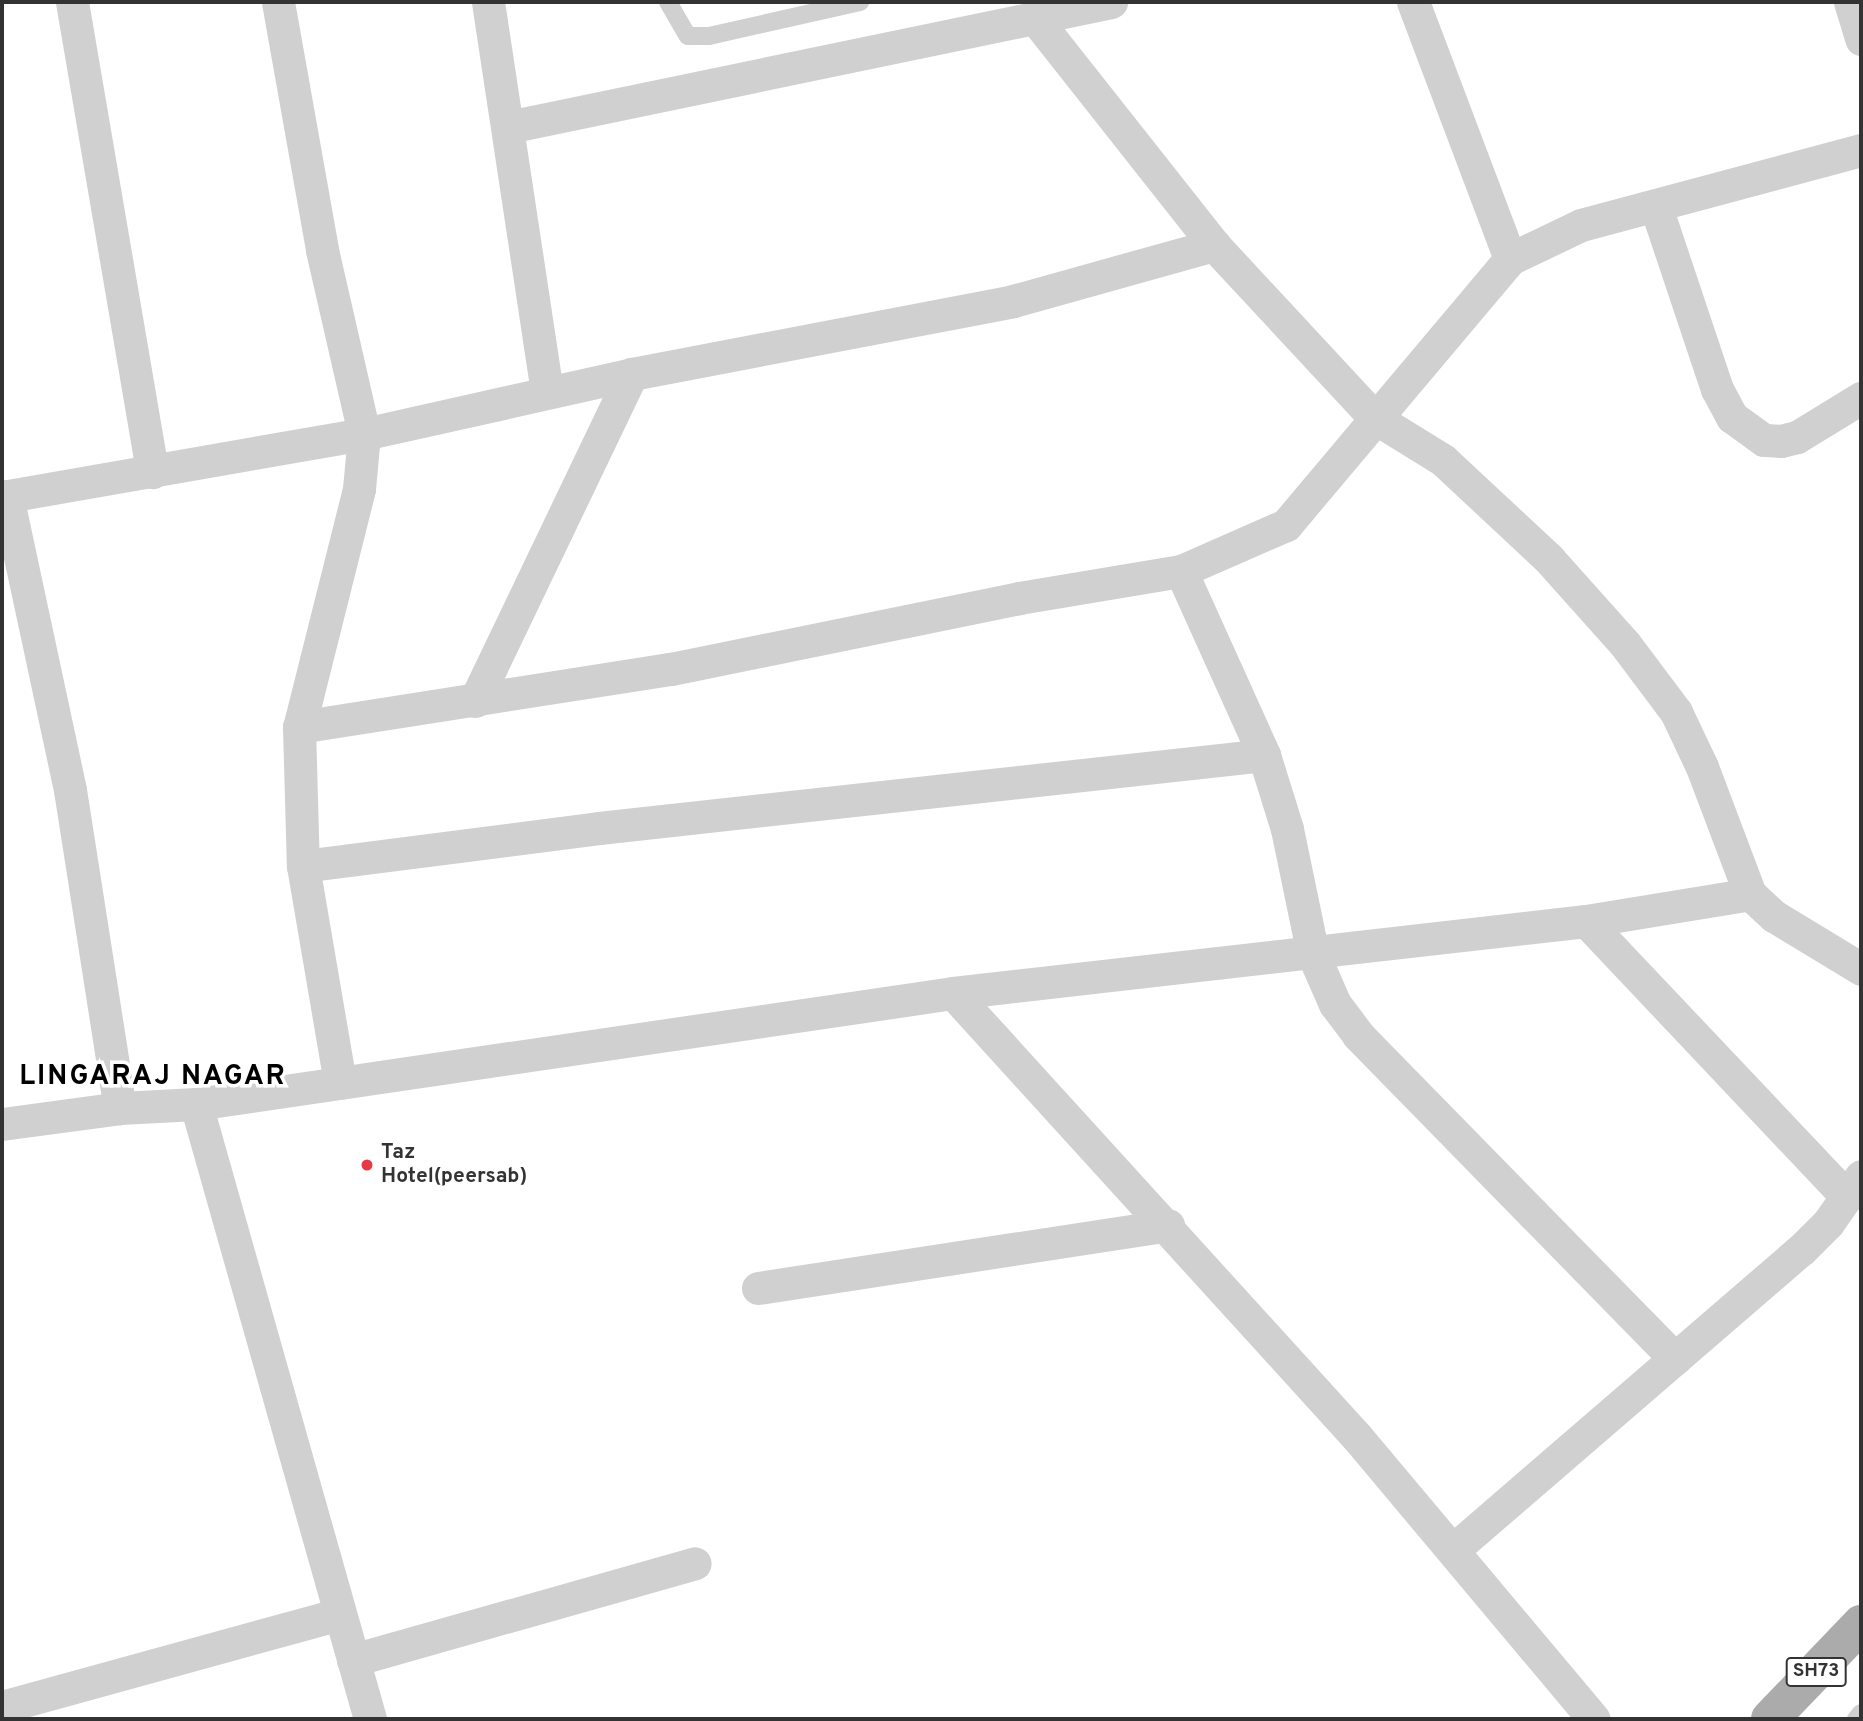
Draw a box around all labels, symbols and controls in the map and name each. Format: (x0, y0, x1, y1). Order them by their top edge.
district label: LINGARAJ NAGAR (21, 1060, 285, 1094)
place label: Taz Hotel(peersab) (381, 1140, 527, 1190)
marker: Taz Hotel(peersab) (359, 1157, 375, 1173)
road number: SH73 (1784, 1656, 1848, 1688)

